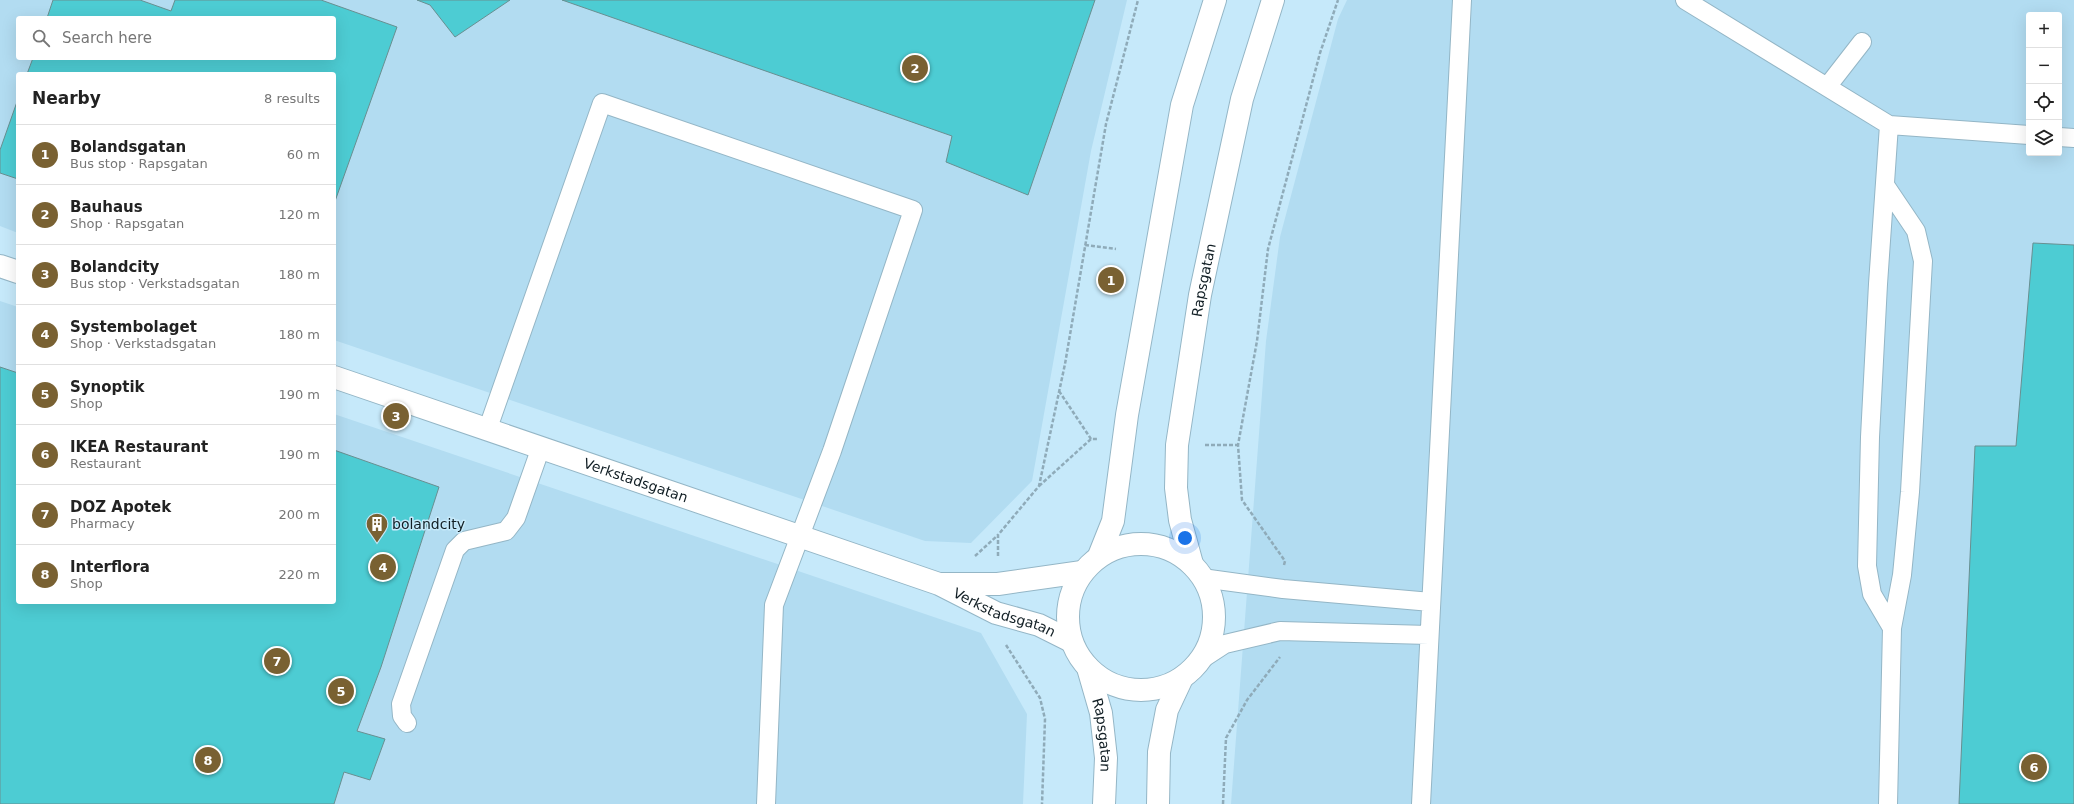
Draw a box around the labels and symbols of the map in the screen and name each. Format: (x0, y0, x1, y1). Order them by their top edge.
pin: 2 (902, 53, 928, 83)
street label: Rapsgatan (1189, 242, 1219, 318)
pin: 1 (1098, 265, 1124, 295)
pin: 3 (383, 401, 409, 431)
street label: Verkstadsgatan (582, 455, 690, 505)
building icon: bolandcity (364, 511, 390, 544)
place label: bolandcity (392, 516, 465, 532)
your location (1175, 528, 1195, 548)
pin: 4 (370, 552, 396, 582)
street label: Verkstadsgatan (951, 585, 1058, 640)
pin: 7 (264, 646, 290, 676)
pin: 5 (328, 676, 354, 706)
street label: Rapsgatan (1089, 696, 1114, 773)
pin: 8 (195, 745, 221, 775)
pin: 6 (2021, 752, 2047, 782)

